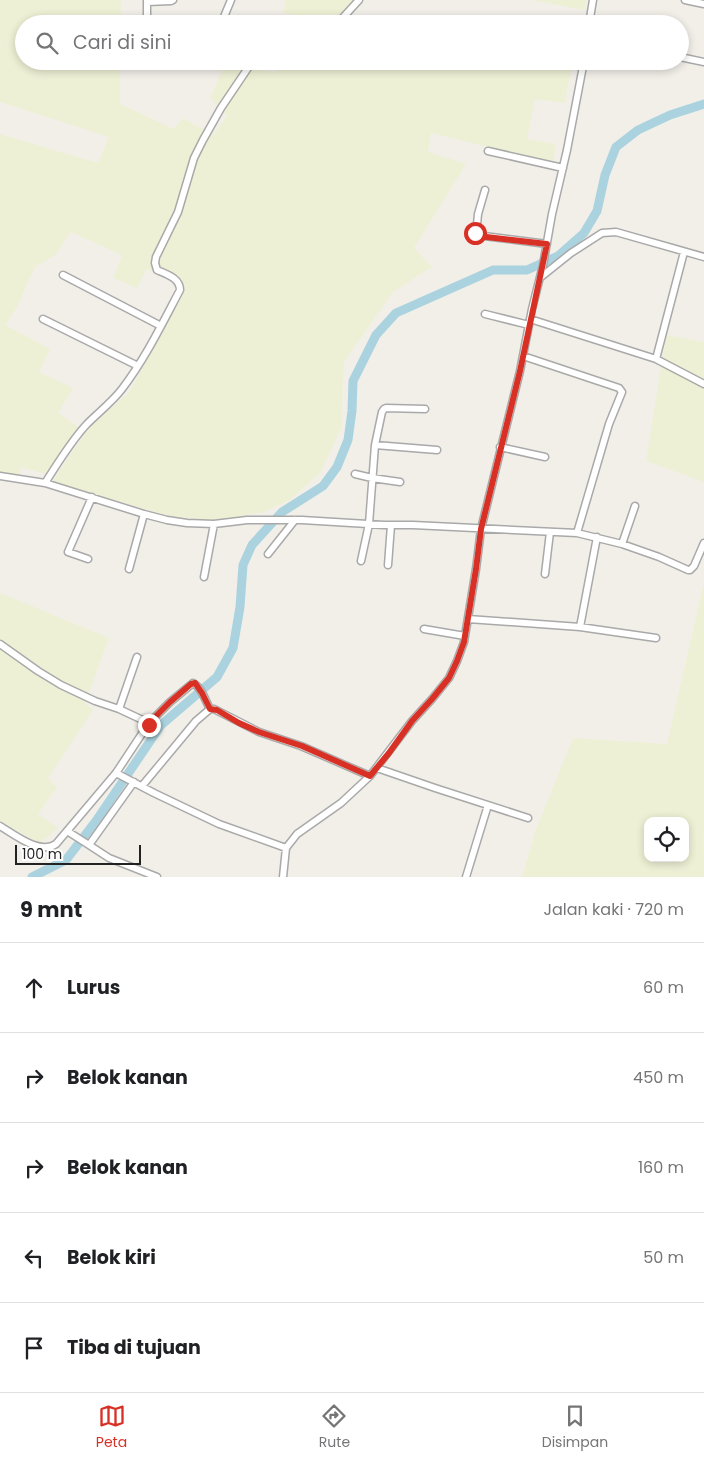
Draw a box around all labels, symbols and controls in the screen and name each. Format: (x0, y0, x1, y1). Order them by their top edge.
search box (15, 15, 689, 70)
icon: search (33, 29, 61, 57)
text: Cari di sini (73, 29, 171, 56)
route start (464, 222, 487, 245)
route end (138, 714, 161, 737)
map controls (644, 817, 689, 862)
button: locate (644, 817, 689, 862)
scale bar (15, 842, 141, 865)
text: 100 m (22, 844, 62, 864)
text: 9 mnt (20, 895, 82, 924)
text: Jalan kaki · 720 m (544, 898, 684, 921)
icon: ahead (20, 974, 48, 1002)
text: Lurus (67, 974, 120, 1001)
text: 60 m (643, 976, 684, 999)
icon: right (20, 1064, 48, 1092)
text: Belok kanan (67, 1064, 188, 1091)
text: 450 m (633, 1066, 684, 1089)
icon: right (20, 1154, 48, 1182)
text: Belok kanan (67, 1154, 188, 1181)
text: 160 m (638, 1156, 684, 1179)
icon: left (20, 1244, 48, 1272)
text: Belok kiri (67, 1244, 156, 1271)
text: 50 m (643, 1246, 684, 1269)
icon: arrive (20, 1334, 48, 1362)
text: Tiba di tujuan (67, 1334, 201, 1361)
tab: Peta (96, 1402, 127, 1453)
tab: Rute (319, 1402, 350, 1453)
tab: Disimpan (542, 1402, 608, 1453)

